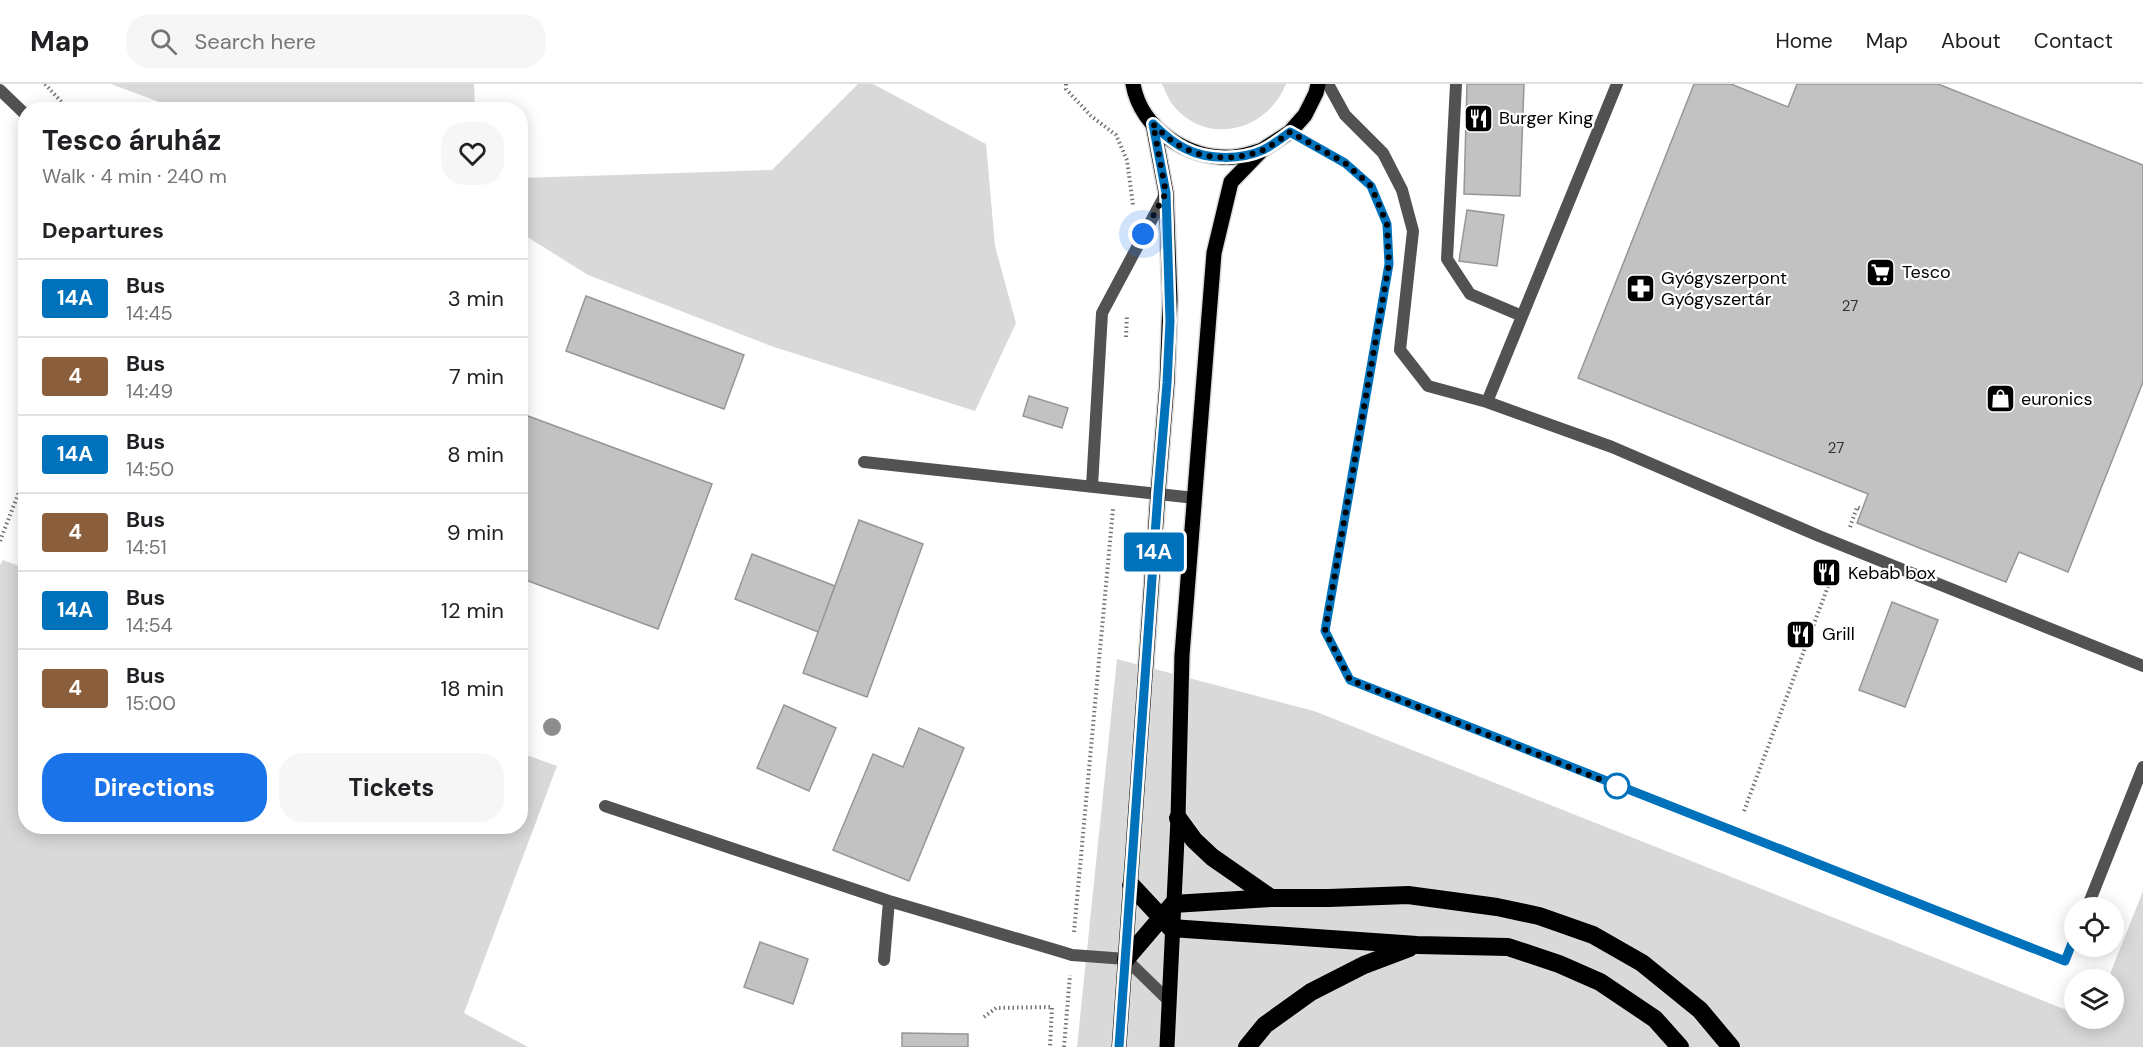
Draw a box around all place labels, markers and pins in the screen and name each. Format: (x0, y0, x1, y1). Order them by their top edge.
restaurant icon: Burger King (1462, 102, 1494, 134)
place label: Burger King (1499, 106, 1593, 130)
supermarket icon: Tesco (1865, 256, 1897, 288)
place label: Tesco (1902, 260, 1951, 284)
place label: Gyógyszerpont Gyógyszertár (1661, 266, 1787, 311)
pharmacy icon: Gyógyszerpont Gyógyszertár (1624, 272, 1656, 304)
shop icon: euronics (1984, 383, 2016, 415)
place label: euronics (2021, 387, 2093, 411)
restaurant icon: Kebab box (1811, 557, 1843, 589)
place label: Kebab box (1848, 561, 1936, 585)
restaurant icon: Grill (1785, 618, 1817, 650)
place label: Grill (1822, 622, 1855, 646)
unlabelled marker (1604, 773, 1630, 799)

